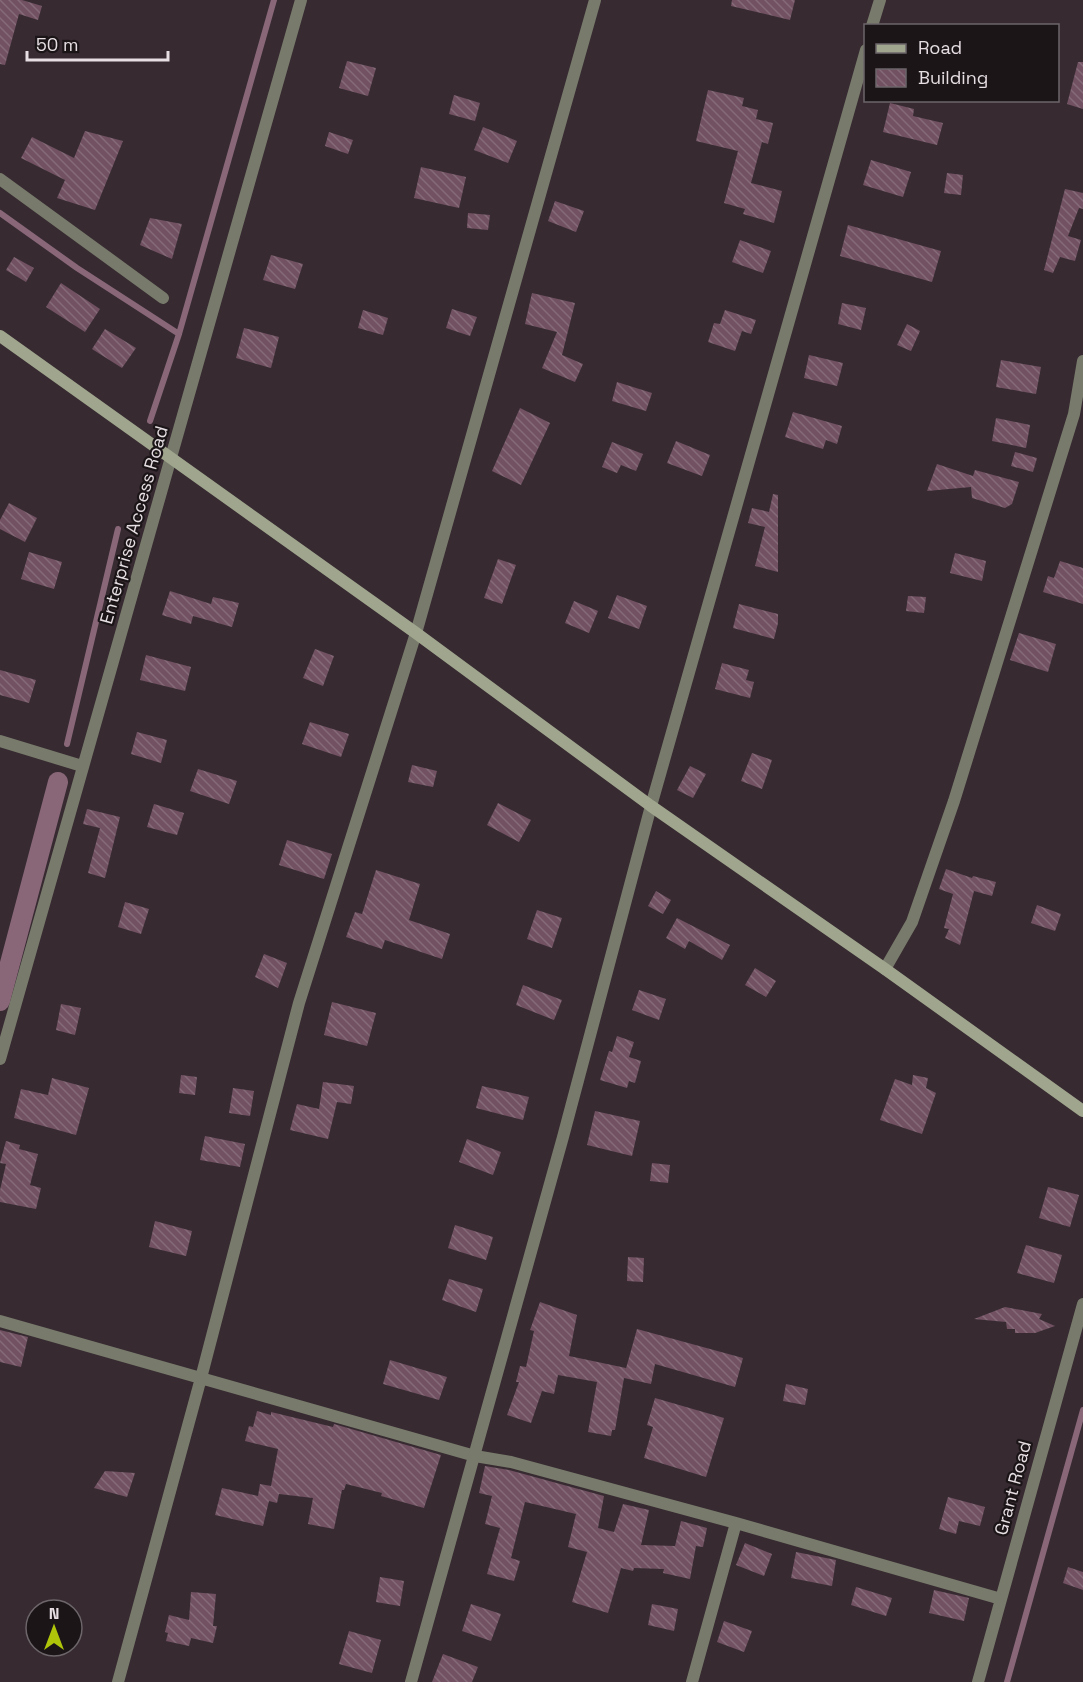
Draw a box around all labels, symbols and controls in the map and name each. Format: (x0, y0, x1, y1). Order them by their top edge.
scale bar (27, 24, 168, 62)
legend (864, 24, 1059, 102)
text: 50 m (36, 33, 78, 56)
text: Road (918, 36, 962, 59)
text: Building (918, 66, 988, 89)
street label: Enterprise Access Road (94, 423, 173, 627)
street label: Grant Road (989, 1438, 1036, 1537)
north arrow (24, 1598, 84, 1658)
text: N (49, 1603, 59, 1624)

